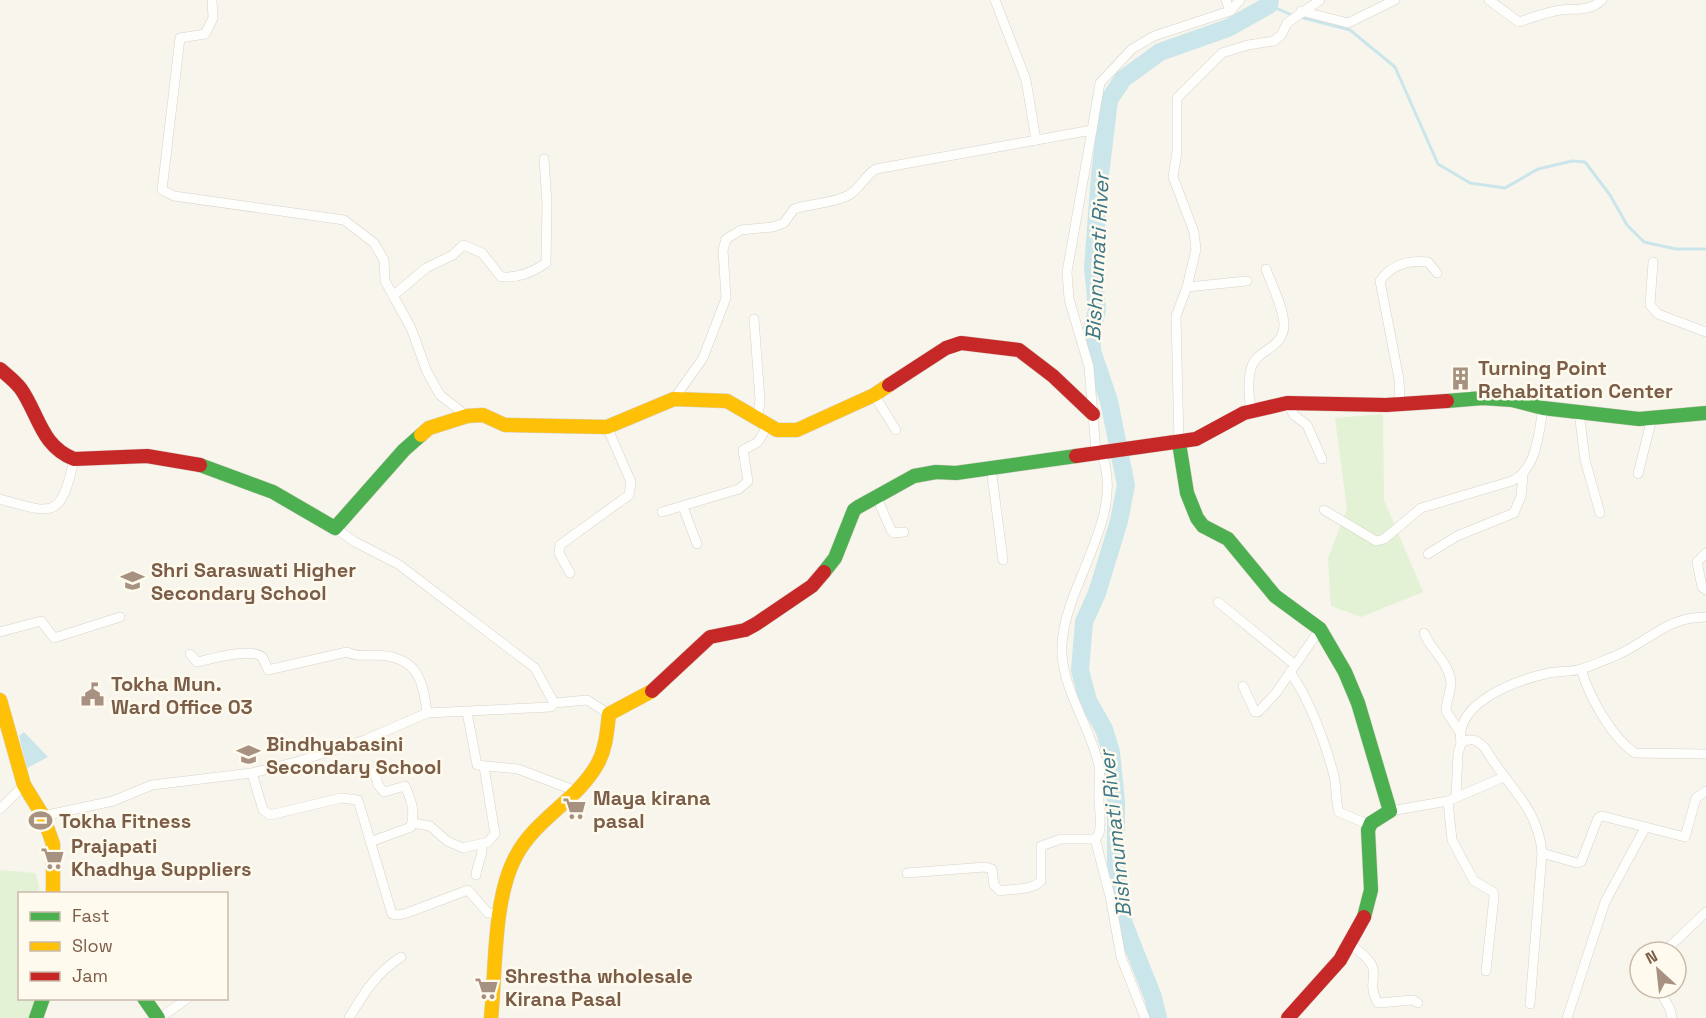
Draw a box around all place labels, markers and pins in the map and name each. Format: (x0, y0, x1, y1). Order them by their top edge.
place label: Turning Point Rehabitation Center (1478, 355, 1673, 404)
building icon: Turning Point Rehabitation Center (1447, 366, 1473, 392)
place label: Shri Saraswati Higher Secondary School (151, 557, 356, 606)
school or university icon: Shri Saraswati Higher Secondary School (120, 568, 146, 594)
place label: Tokha Mun. Ward Office 03 (111, 671, 253, 720)
public building icon: Tokha Mun. Ward Office 03 (80, 682, 106, 708)
place label: Bindhyabasini Secondary School (266, 731, 442, 780)
school or university icon: Bindhyabasini Secondary School (235, 742, 261, 768)
place label: Maya kirana pasal (593, 785, 711, 834)
supermarket icon: Maya kirana pasal (562, 796, 588, 822)
sports icon: Tokha Fitness (28, 808, 54, 834)
place label: Tokha Fitness (59, 808, 191, 834)
place label: Prajapati Khadhya Suppliers (71, 833, 251, 882)
supermarket icon: Prajapati Khadhya Suppliers (40, 845, 66, 871)
place label: Shrestha wholesale Kirana Pasal (505, 963, 693, 1012)
supermarket icon: Shrestha wholesale Kirana Pasal (474, 975, 500, 1001)

